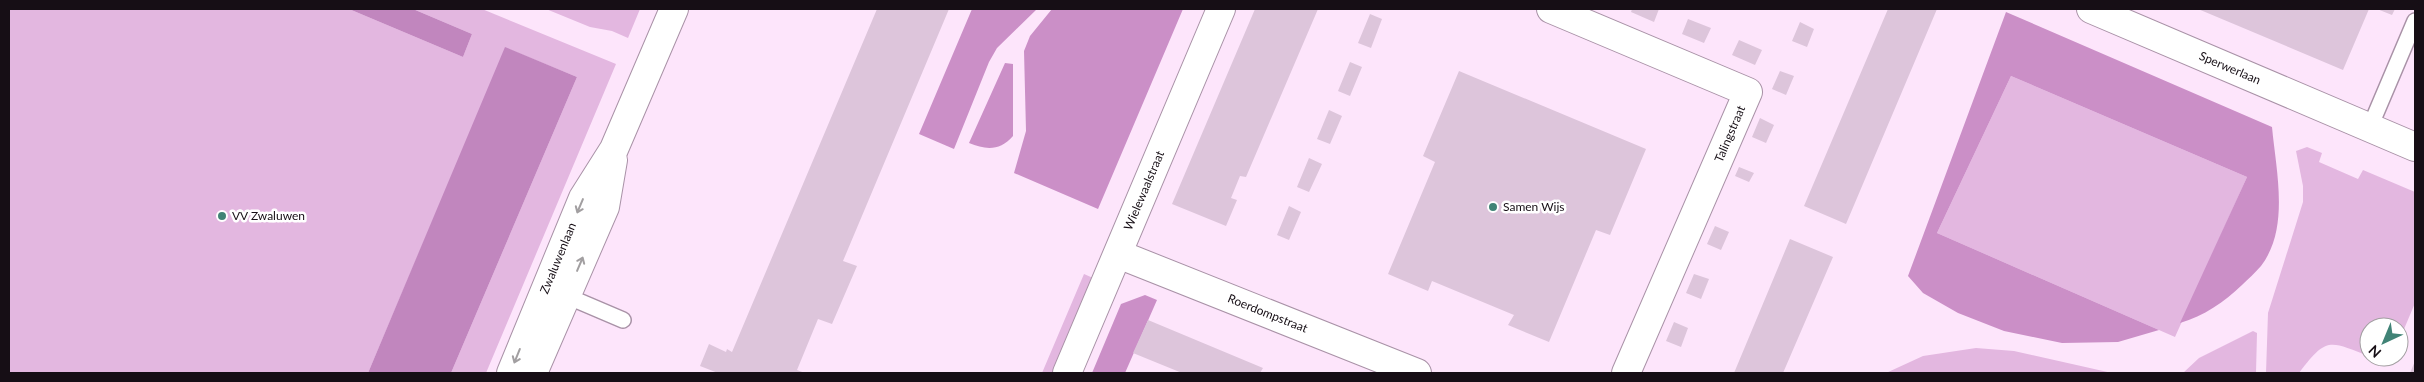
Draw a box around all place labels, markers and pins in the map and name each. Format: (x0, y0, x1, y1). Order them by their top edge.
place label: Samen Wijs (1503, 199, 1565, 214)
marker: Samen Wijs (1487, 201, 1499, 213)
place label: VV Zwaluwen (232, 208, 305, 223)
marker: VV Zwaluwen (216, 210, 228, 222)

